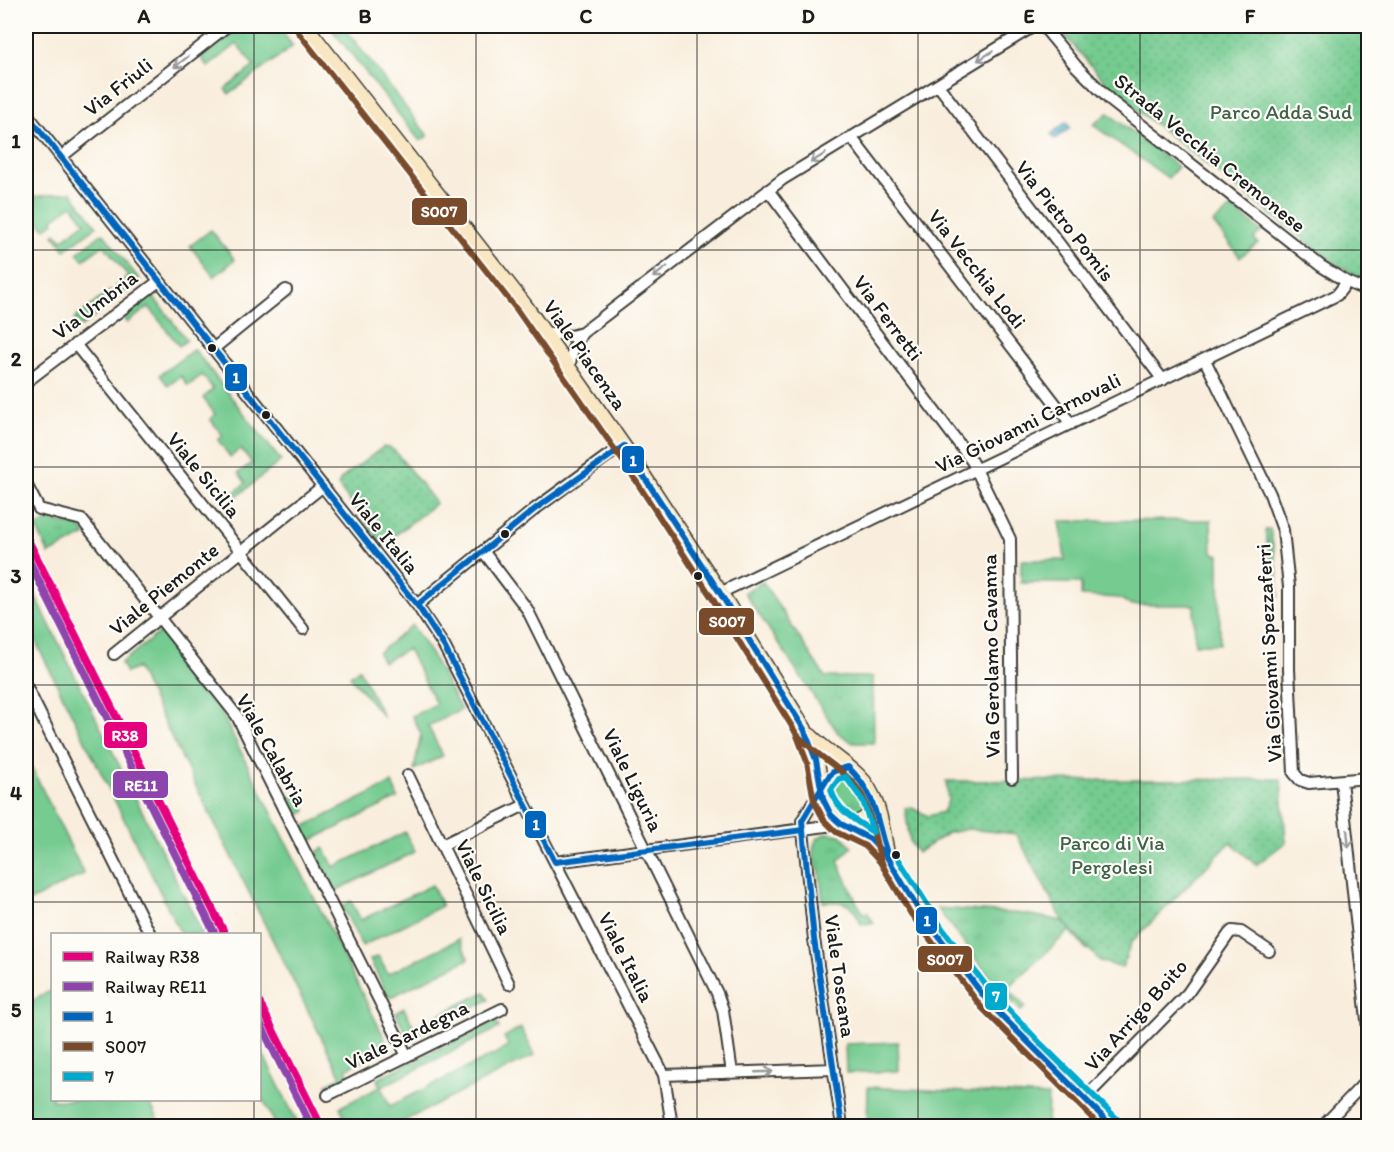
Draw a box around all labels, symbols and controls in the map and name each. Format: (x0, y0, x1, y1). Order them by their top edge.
text: A (137, 4, 151, 28)
text: B (359, 4, 372, 28)
text: C (580, 4, 593, 28)
text: D (801, 4, 815, 28)
text: E (1023, 4, 1035, 28)
text: F (1245, 4, 1256, 28)
one-way arrow (976, 50, 993, 63)
street label: Via Friuli (78, 52, 157, 121)
one-way arrow (173, 55, 189, 68)
street label: Strada Vecchia Cremonese (1109, 68, 1311, 238)
park label: Parco Adda Sud (1210, 99, 1352, 124)
text: 1 (11, 129, 21, 153)
one-way arrow (810, 152, 827, 164)
street label: Via Pietro Pomis (1010, 155, 1120, 286)
line badge: S007 (411, 197, 468, 226)
text: S007 (421, 202, 457, 221)
street label: Via Vecchia Lodi (923, 204, 1032, 333)
street label: Via Umbria (47, 265, 142, 345)
one-way arrow (653, 266, 669, 278)
street label: Via Ferretti (848, 270, 929, 365)
street label: Viale Piacenza (538, 295, 633, 415)
unlabelled marker (206, 342, 218, 354)
text: 2 (11, 347, 22, 371)
line badge: 1 (224, 363, 248, 392)
street label: Via Giovanni Carnovali (931, 367, 1125, 478)
text: 1 (232, 368, 240, 387)
unlabelled marker (260, 409, 272, 421)
street label: Viale Sicilia (162, 427, 247, 523)
line badge: 1 (621, 445, 645, 474)
text: 1 (629, 451, 637, 470)
street label: Viale Italia (344, 487, 425, 579)
unlabelled marker (499, 528, 511, 540)
street label: Viale Piemonte (104, 537, 223, 640)
street label: Via Giovanni Spezzaferri (1250, 543, 1287, 763)
street label: Via Gerolamo Cavanna (976, 554, 1005, 758)
text: 3 (11, 564, 22, 588)
unlabelled marker (692, 570, 704, 582)
line badge: S007 (698, 607, 755, 636)
text: S007 (709, 612, 745, 631)
street label: Viale Calabria (231, 689, 314, 811)
line badge: R38 (103, 721, 148, 749)
street label: Viale Liguria (598, 724, 669, 835)
text: R38 (111, 726, 139, 745)
line badge: RE11 (112, 770, 169, 799)
text: RE11 (124, 776, 158, 795)
text: 4 (10, 781, 22, 805)
line badge: 1 (524, 810, 547, 839)
text: 1 (532, 815, 540, 834)
one-way arrow (1342, 828, 1353, 848)
park label: Parco di Via Pergolesi (1059, 830, 1165, 879)
street label: Viale Sicilia (451, 835, 518, 939)
unlabelled marker (890, 849, 902, 861)
line badge: 1 (915, 906, 938, 935)
street label: Viale Italia (593, 908, 660, 1006)
text: 1 (923, 911, 931, 930)
street label: Viale Toscana (820, 913, 861, 1039)
legend (51, 933, 261, 1101)
line badge: S007 (917, 945, 973, 973)
text: Railway R38 (105, 946, 200, 968)
text: S007 (927, 950, 963, 969)
street label: Via Arrigo Boito (1079, 953, 1193, 1076)
text: Railway RE11 (105, 976, 207, 998)
line badge: 7 (984, 982, 1008, 1011)
text: 7 (991, 987, 1000, 1006)
street label: Viale Sardegna (341, 994, 472, 1075)
text: 5 (11, 998, 22, 1022)
text: 1 (105, 1006, 113, 1028)
text: S007 (105, 1036, 146, 1058)
text: 7 (105, 1066, 114, 1088)
one-way arrow (754, 1066, 774, 1077)

